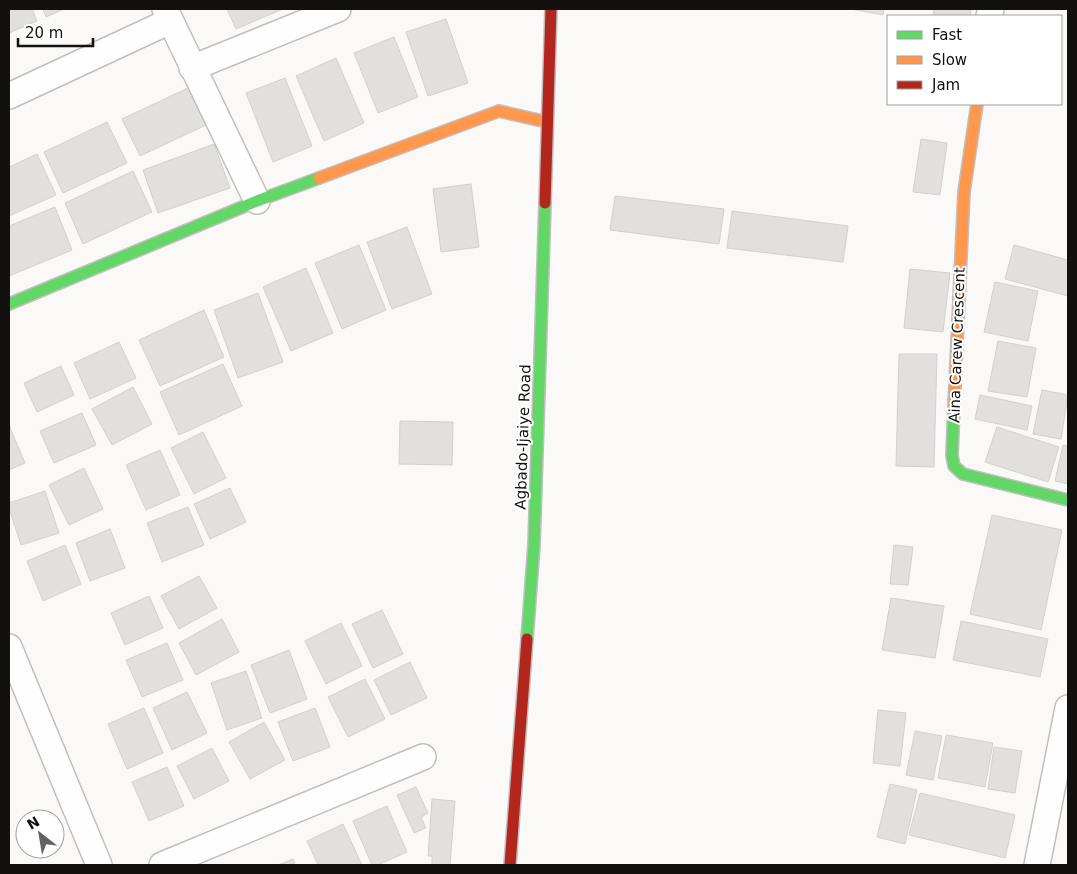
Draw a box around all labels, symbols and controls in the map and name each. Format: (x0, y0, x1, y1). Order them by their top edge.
scale bar (18, 15, 92, 47)
legend (887, 15, 1062, 105)
text: 20 m (25, 24, 63, 42)
text: Fast (932, 26, 962, 44)
text: Slow (932, 51, 967, 69)
text: Jam (931, 76, 960, 94)
street label: Aina Carew Crescent (945, 267, 969, 423)
street label: Agbado-Ijaiye Road (511, 364, 535, 510)
north arrow (15, 809, 65, 859)
text: N (24, 813, 42, 833)

